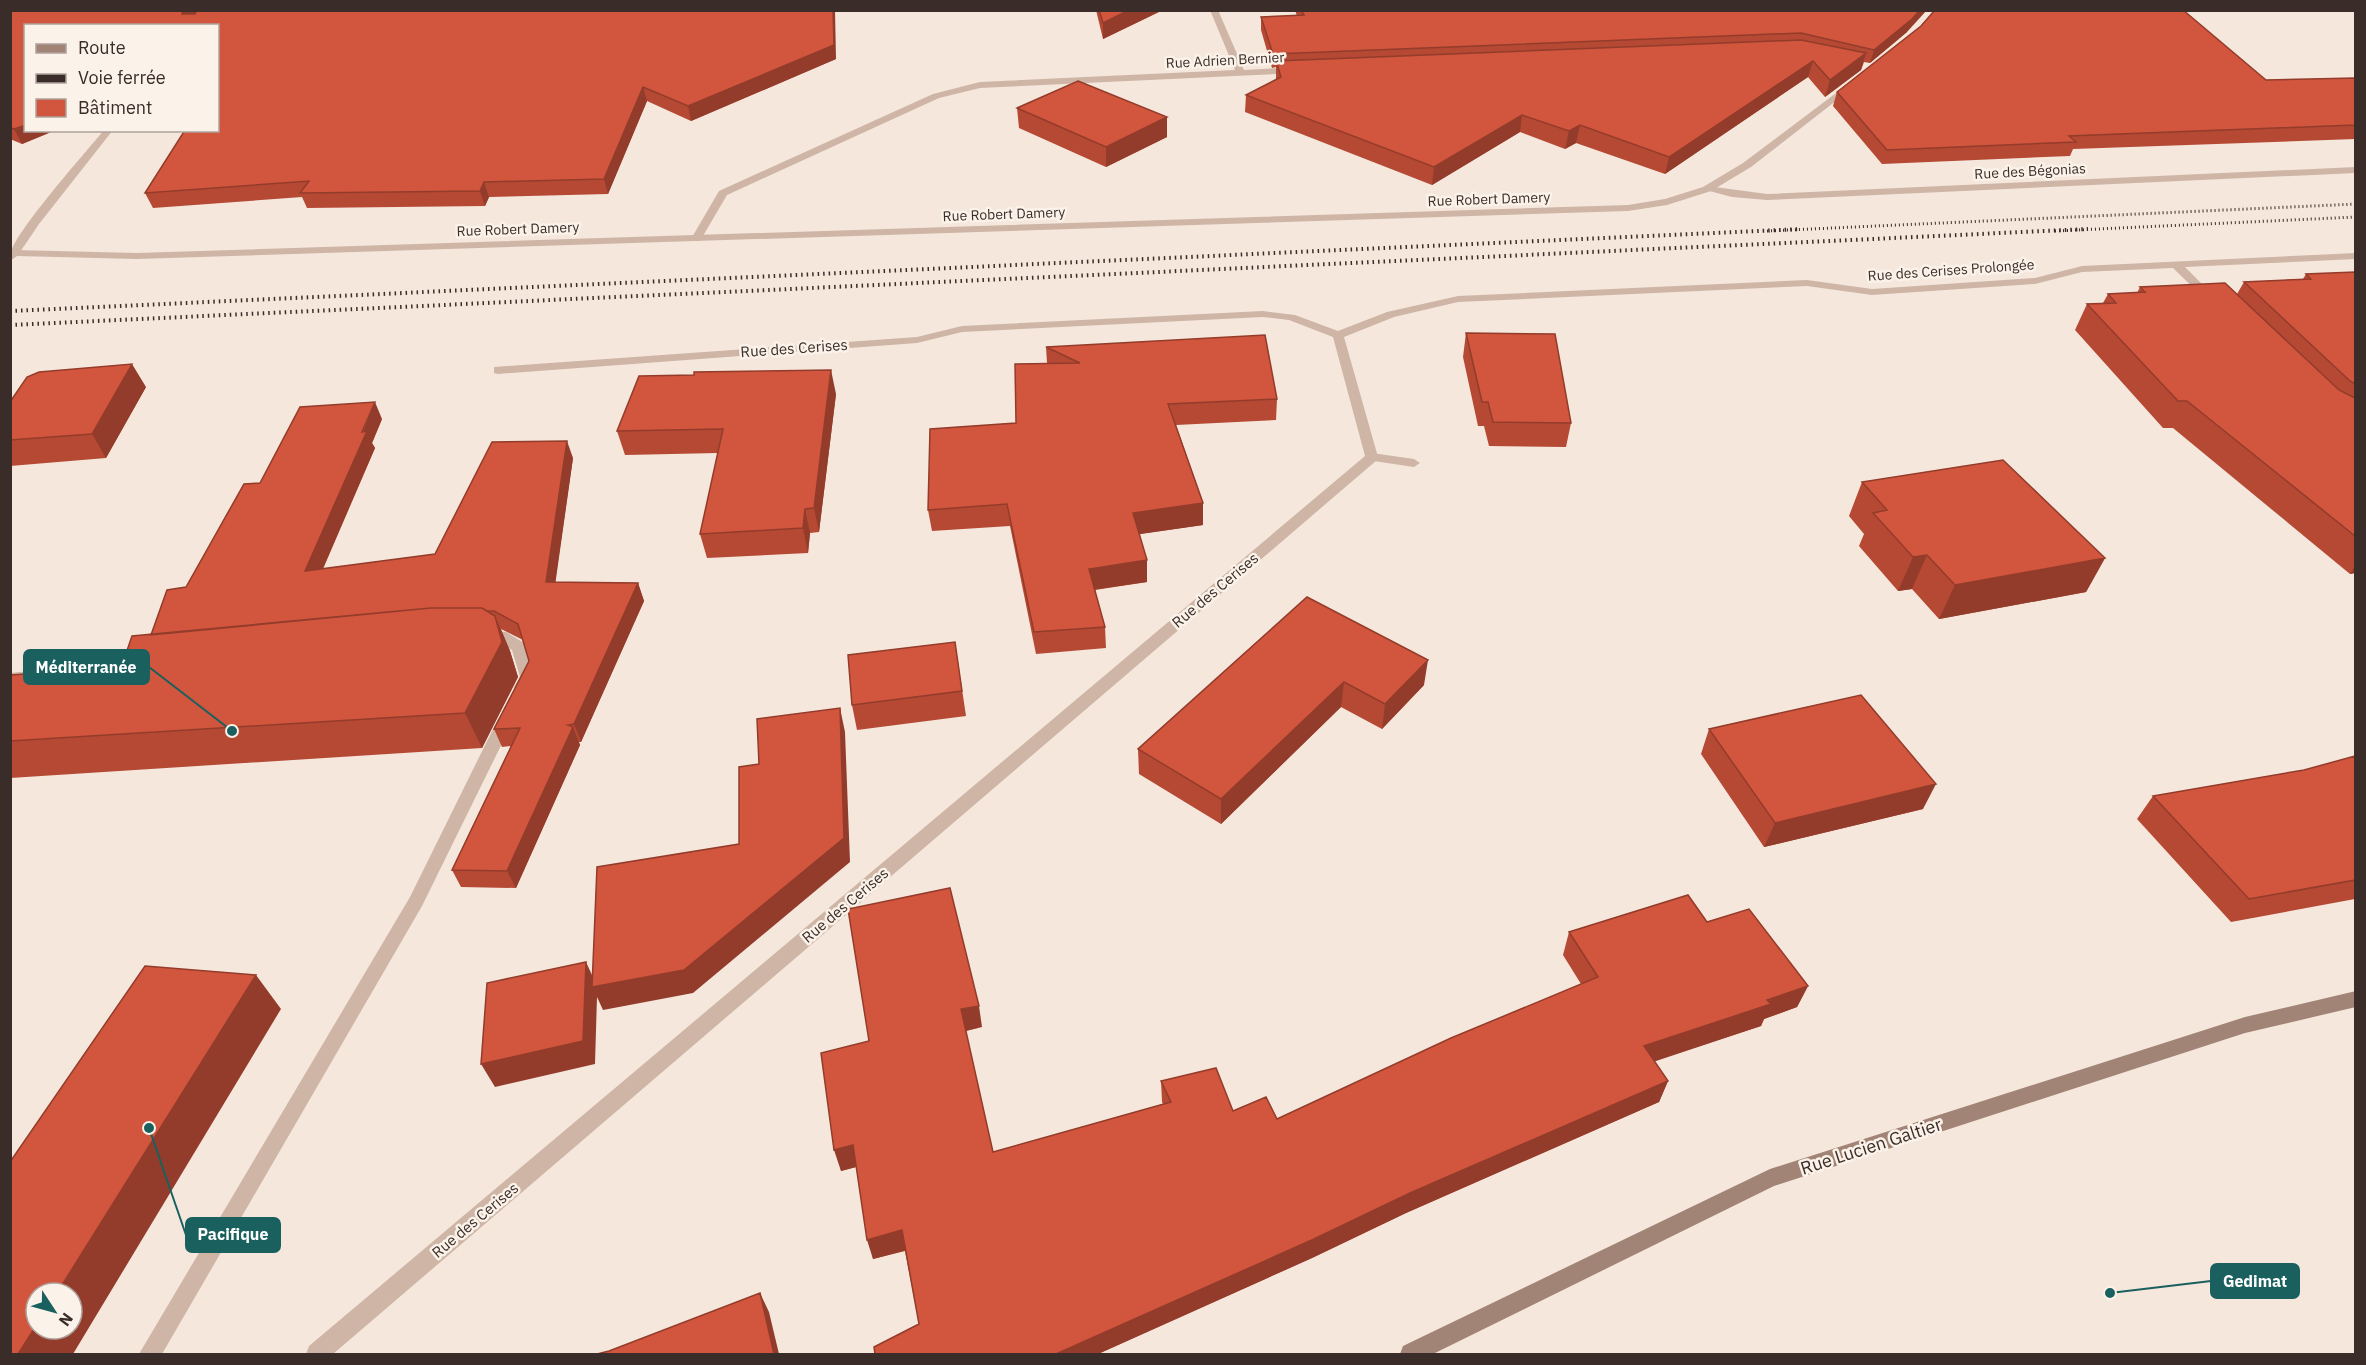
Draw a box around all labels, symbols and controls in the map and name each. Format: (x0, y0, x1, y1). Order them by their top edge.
legend (24, 24, 219, 132)
text: Route (78, 36, 126, 59)
street label: Rue Adrien Bernier (1165, 48, 1285, 72)
text: Voie ferrée (78, 66, 166, 89)
text: Bâtiment (78, 96, 152, 119)
street label: Rue des Bégonias (1974, 159, 2086, 183)
street label: Rue Robert Damery (1427, 188, 1551, 210)
street label: Rue Robert Damery (942, 203, 1066, 225)
street label: Rue Robert Damery (456, 218, 580, 240)
street label: Rue des Cerises Prolongée (1867, 255, 2035, 285)
street label: Rue des Cerises (740, 335, 848, 361)
street label: Rue des Cerises (1168, 548, 1262, 632)
callout: Méditerranée (24, 650, 149, 684)
text: Méditerranée (36, 657, 136, 677)
street label: Rue des Cerises (798, 863, 892, 947)
street label: Rue Lucien Galtier (1798, 1112, 1945, 1180)
street label: Rue des Cerises (428, 1178, 522, 1262)
callout: Pacifique (186, 1218, 280, 1252)
text: Pacifique (198, 1224, 268, 1244)
callout: Gedimat (2211, 1264, 2299, 1298)
text: Gedimat (2223, 1271, 2287, 1291)
north arrow (24, 1281, 84, 1341)
text: N (55, 1309, 78, 1330)

